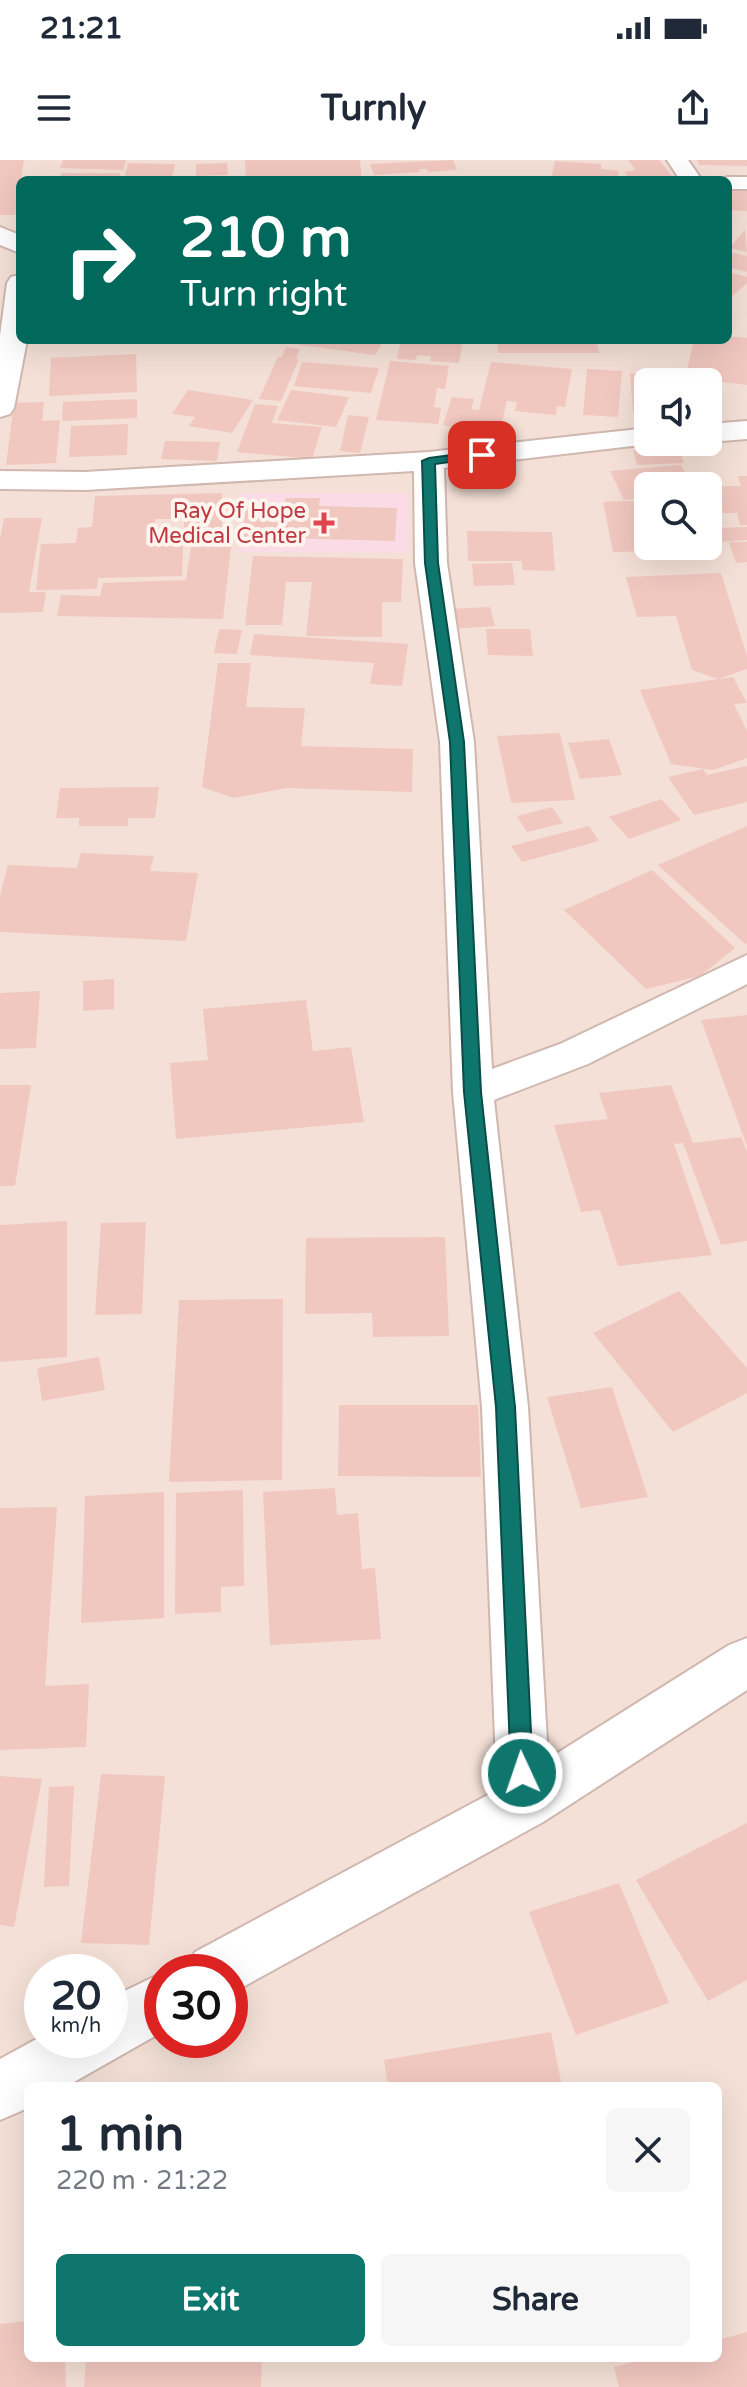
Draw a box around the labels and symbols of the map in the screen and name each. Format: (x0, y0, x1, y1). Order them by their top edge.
pin (448, 421, 516, 489)
place label: Ray Of Hope Medical Center (148, 498, 307, 549)
marker: Ray Of Hope Medical Center (313, 512, 335, 534)
position arrow (480, 1731, 564, 1815)
speed limit sign: 30 (144, 1954, 248, 2058)

